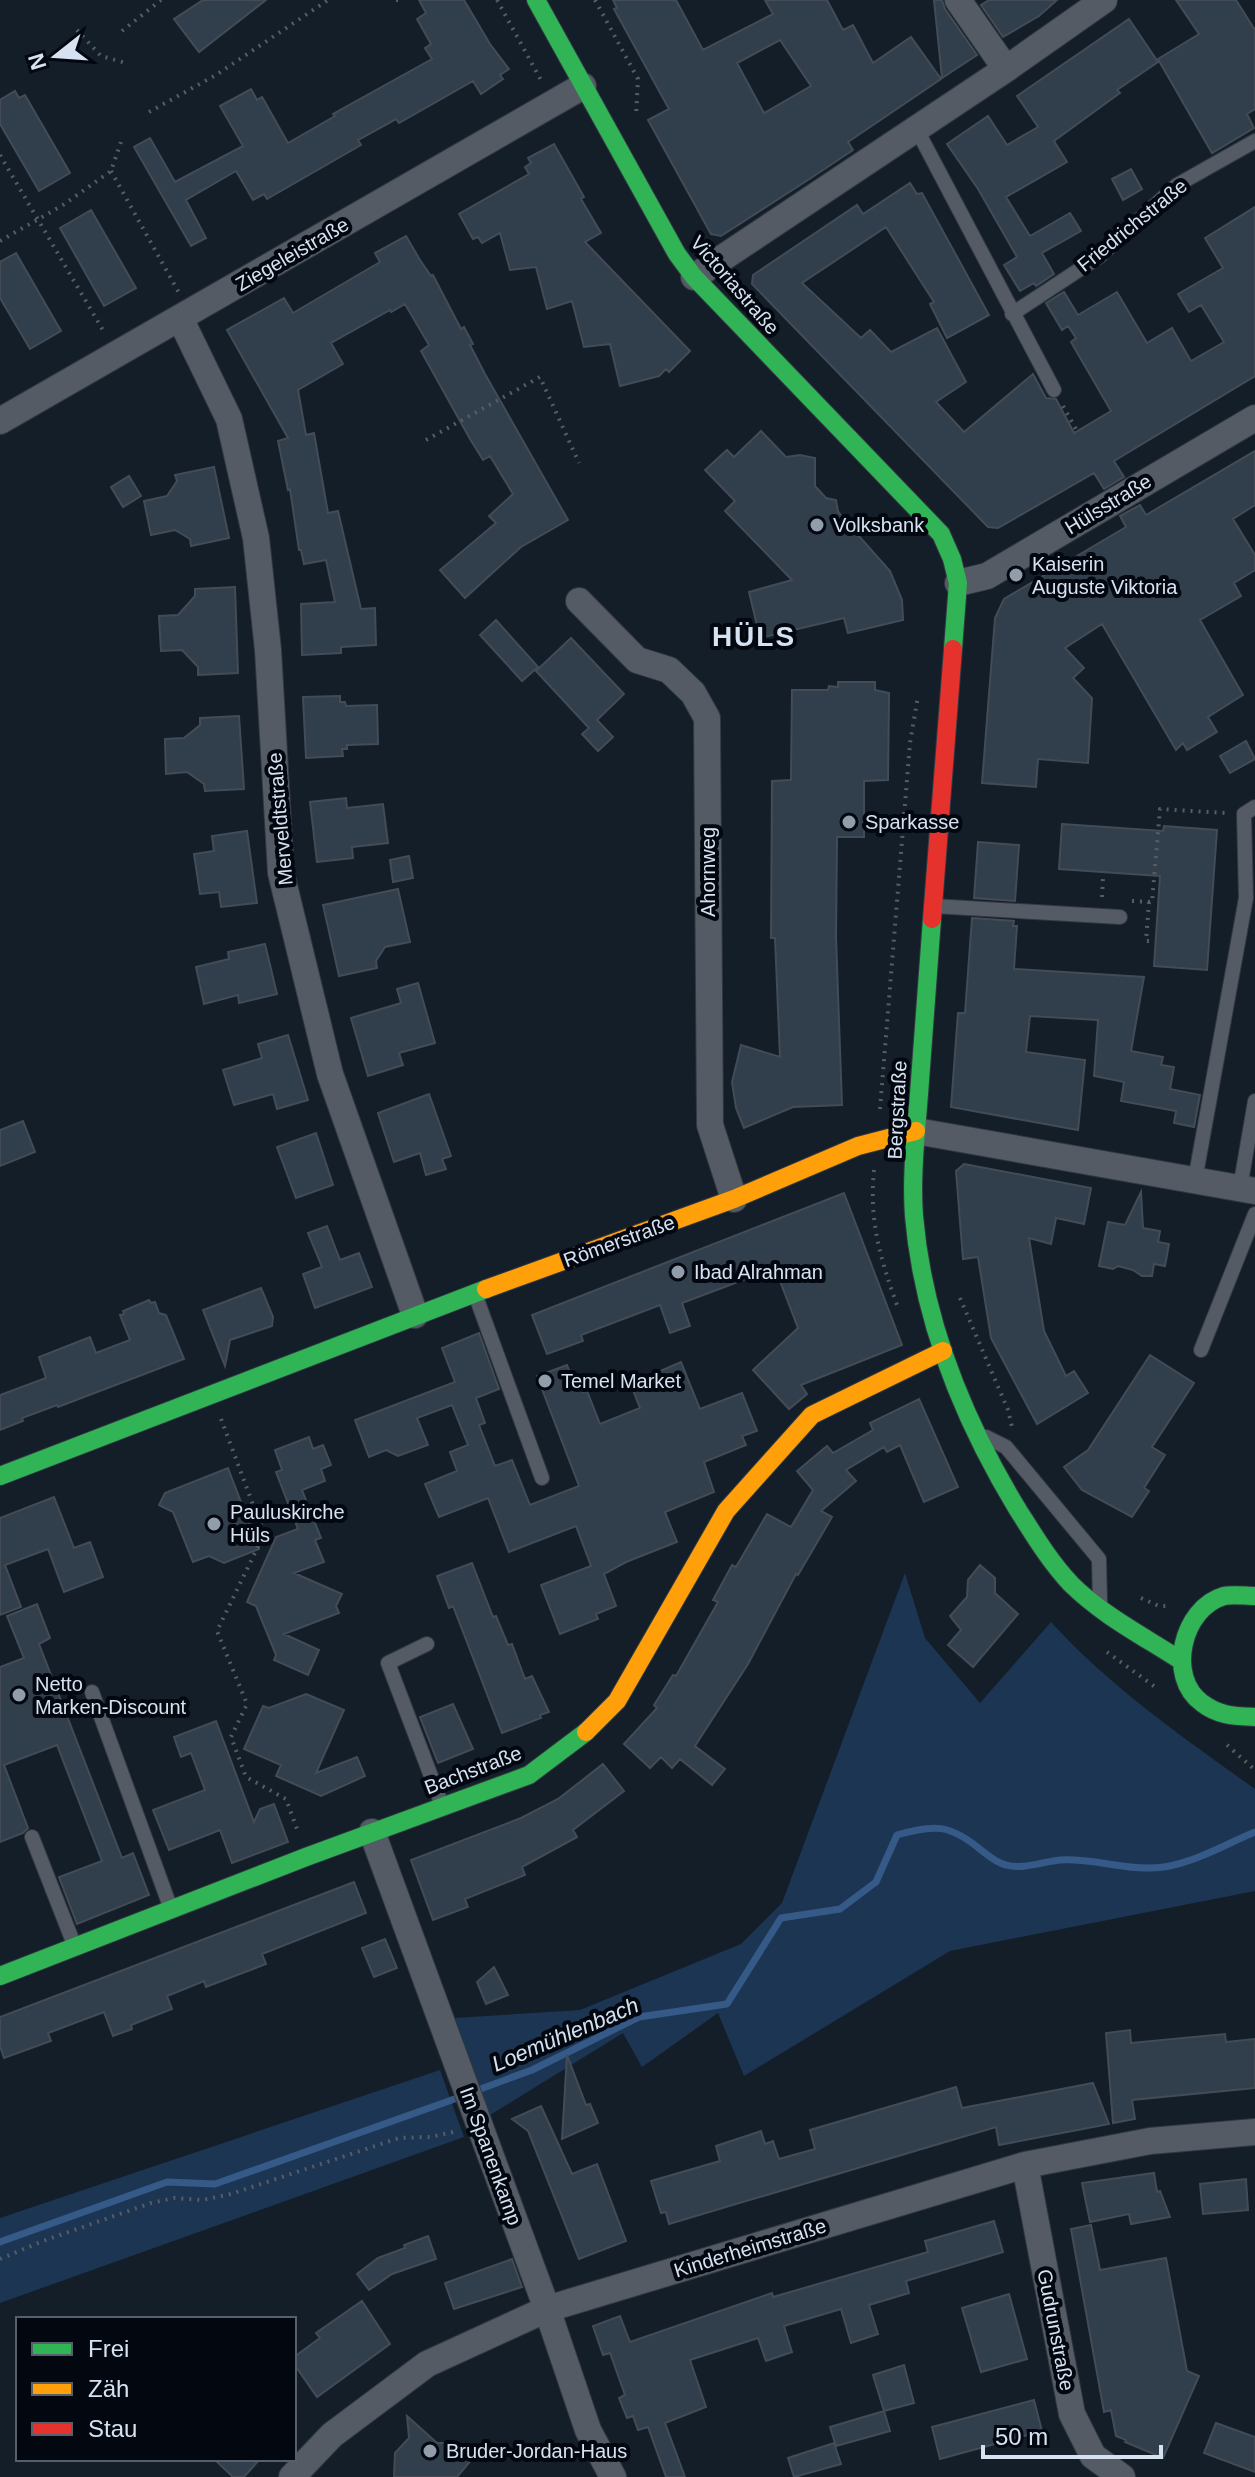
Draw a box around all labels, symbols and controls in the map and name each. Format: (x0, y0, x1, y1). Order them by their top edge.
north arrow (16, 16, 96, 96)
text: N (23, 50, 52, 73)
street label: Friedrichstraße (1073, 174, 1191, 276)
street label: Ziegeleistraße (232, 213, 352, 295)
street label: Victoriastraße (686, 231, 784, 339)
street label: Hülsstraße (1061, 470, 1155, 538)
place label: Volksbank (833, 514, 925, 536)
marker: Volksbank (808, 516, 826, 534)
place label: Kaiserin Auguste Viktoria (1032, 553, 1178, 598)
marker: Kaiserin Auguste Viktoria (1007, 566, 1025, 584)
district label: HÜLS (712, 621, 796, 652)
street label: Merveldtstraße (263, 752, 297, 886)
place label: Sparkasse (865, 811, 960, 833)
marker: Sparkasse (840, 813, 858, 831)
street label: Ahornweg (697, 827, 719, 917)
street label: Bergstraße (883, 1060, 911, 1160)
street label: Römerstraße (560, 1211, 678, 1271)
place label: Ibad Alrahman (694, 1261, 823, 1283)
marker: Ibad Alrahman (669, 1263, 687, 1281)
place label: Temel Market (561, 1370, 681, 1392)
marker: Temel Market (536, 1372, 554, 1390)
place label: Pauluskirche Hüls (230, 1501, 345, 1546)
marker: Pauluskirche Hüls (205, 1515, 223, 1533)
place label: Netto Marken-Discount (35, 1673, 187, 1718)
marker: Netto Marken-Discount (10, 1686, 28, 1704)
street label: Bachstraße (421, 1741, 525, 1799)
water label: Loemühlenbach (488, 1992, 642, 2077)
street label: Im Spanenkamp (456, 2084, 526, 2228)
street label: Kinderheimstraße (671, 2214, 829, 2282)
street label: Gudrunstraße (1033, 2267, 1079, 2393)
legend (16, 2317, 296, 2461)
text: Frei (88, 2335, 129, 2362)
text: Zäh (88, 2375, 129, 2402)
scale bar (983, 2409, 1161, 2459)
text: Stau (88, 2415, 137, 2442)
text: 50 m (995, 2423, 1048, 2450)
place label: Bruder-Jordan-Haus (446, 2440, 627, 2462)
marker: Bruder-Jordan-Haus (421, 2442, 439, 2460)

